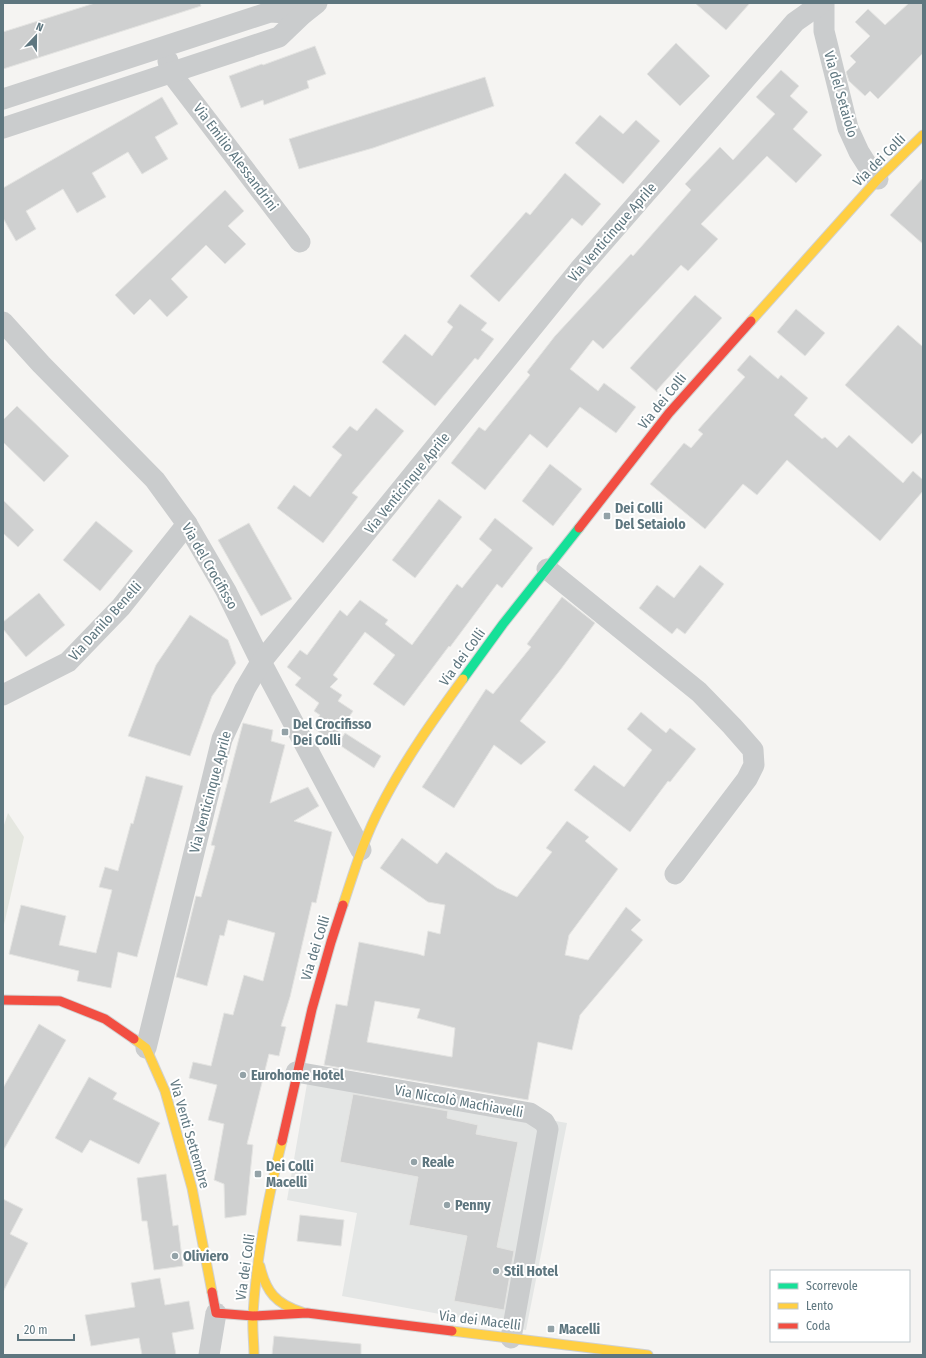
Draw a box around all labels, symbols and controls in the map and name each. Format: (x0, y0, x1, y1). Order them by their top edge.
north arrow (16, 16, 56, 56)
text: N (34, 20, 45, 34)
street label: Via del Setaiolo (820, 49, 861, 139)
street label: Via Emilio Alessandrini (190, 100, 282, 214)
street label: Via dei Colli (850, 131, 909, 190)
street label: Via Venticinque Aprile (565, 179, 660, 285)
street label: Via dei Colli (635, 370, 690, 433)
street label: Via Venticinque Aprile (361, 429, 454, 538)
place label: Dei Colli Del Setaiolo (615, 500, 686, 533)
marker: Dei Colli Del Setaiolo (602, 511, 612, 521)
street label: Via del Crocifisso (178, 520, 241, 613)
street label: Via Danilo Benelli (65, 578, 145, 664)
street label: Via dei Colli (436, 625, 489, 689)
place label: Del Crocifisso Dei Colli (293, 716, 372, 749)
marker: Del Crocifisso Dei Colli (280, 727, 290, 737)
street label: Via Venticinque Aprile (186, 729, 235, 855)
street label: Via dei Colli (298, 914, 333, 983)
place label: Eurohome Hotel (251, 1067, 344, 1084)
marker: Eurohome Hotel (238, 1070, 248, 1080)
street label: Via Venti Settembre (166, 1078, 213, 1191)
street label: Via Niccolò Machiavelli (393, 1082, 525, 1121)
place label: Reale (422, 1154, 454, 1171)
marker: Reale (409, 1157, 419, 1167)
place label: Dei Colli Macelli (266, 1158, 314, 1191)
marker: Dei Colli Macelli (253, 1169, 263, 1179)
place label: Penny (455, 1197, 491, 1214)
marker: Penny (442, 1200, 452, 1210)
street label: Via dei Colli (232, 1233, 259, 1302)
place label: Oliviero (183, 1248, 229, 1265)
marker: Oliviero (170, 1251, 180, 1261)
place label: Stil Hotel (504, 1263, 558, 1280)
marker: Stil Hotel (491, 1266, 501, 1276)
legend (770, 1270, 910, 1342)
text: Scorrevole (806, 1279, 858, 1293)
text: Lento (806, 1299, 833, 1313)
street label: Via dei Macelli (438, 1307, 522, 1334)
scale bar (18, 1316, 74, 1342)
text: Coda (806, 1319, 831, 1333)
place label: Macelli (559, 1321, 601, 1338)
text: 20 m (24, 1323, 48, 1337)
marker: Macelli (546, 1324, 556, 1334)

